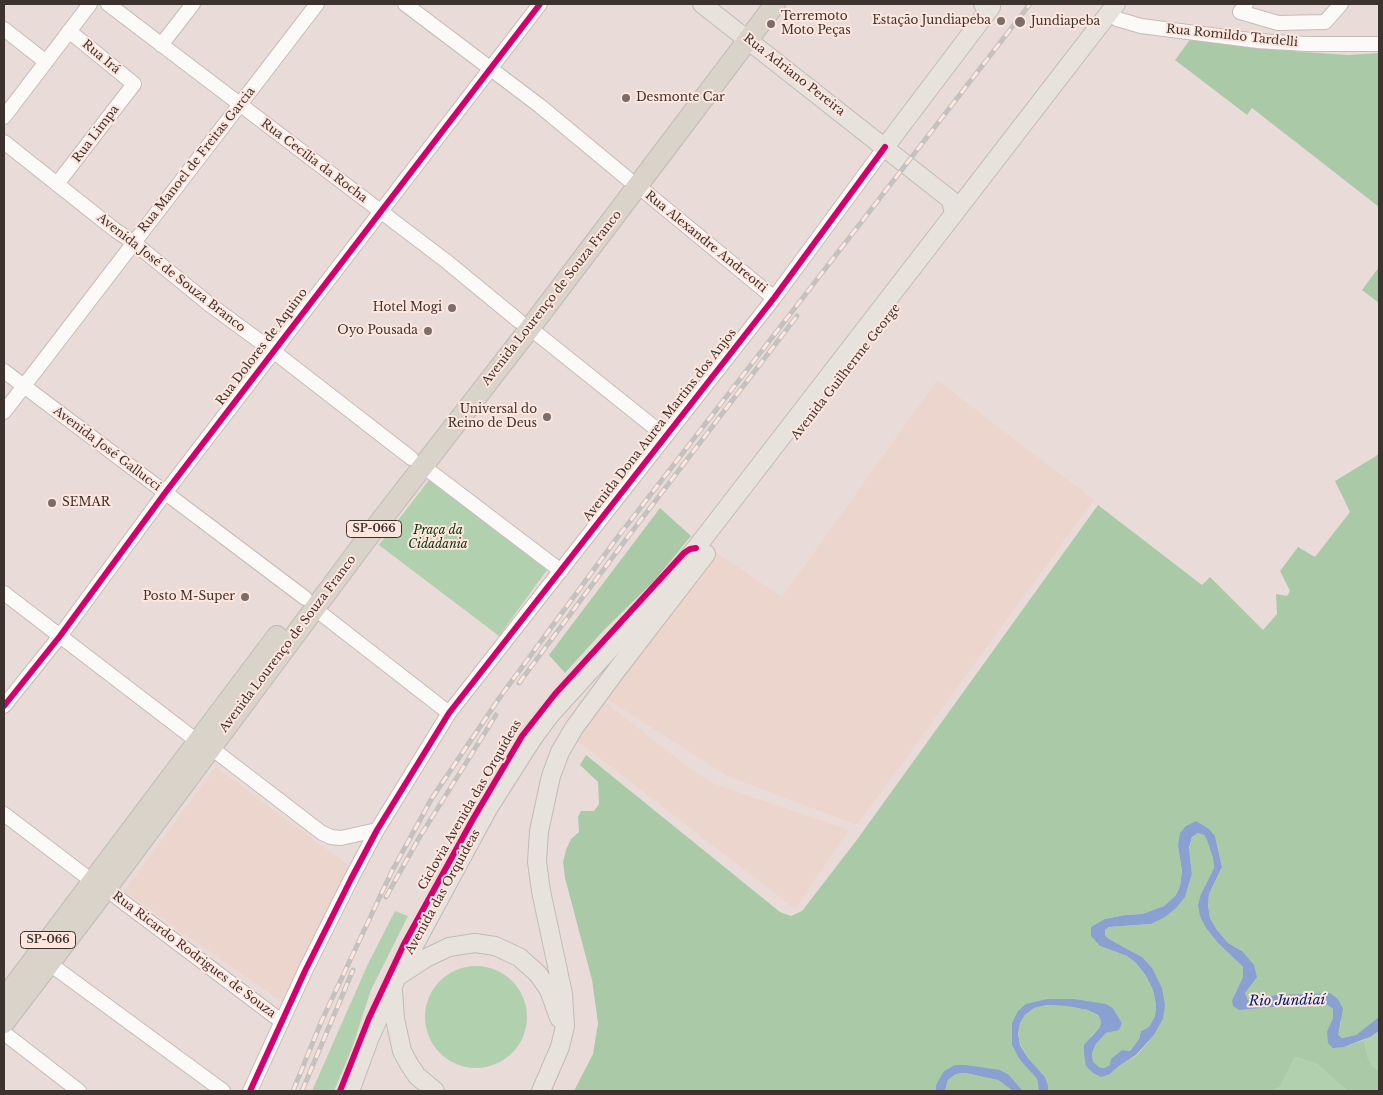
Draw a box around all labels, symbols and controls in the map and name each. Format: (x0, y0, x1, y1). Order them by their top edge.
place label: Terremoto Moto Peças (781, 10, 851, 38)
place label: Estação Jundiapeba (872, 14, 991, 28)
marker: Estação Jundiapeba (995, 15, 1007, 27)
marker: Jundiapeba (1013, 15, 1027, 29)
place label: Jundiapeba (1031, 15, 1100, 29)
marker: Terremoto Moto Peças (765, 18, 777, 30)
street label: Rua Romildo Tardelli (1165, 22, 1299, 50)
street label: Rua Adriano Pereira (741, 31, 847, 119)
street label: Rua Irá (79, 37, 123, 77)
street label: Rua Manoel de Freitas Garcia (136, 84, 258, 236)
place label: Desmonte Car (636, 91, 725, 105)
marker: Desmonte Car (620, 92, 632, 104)
street label: Rua Limpa (70, 102, 122, 166)
street label: Rua Cecília da Rocha (258, 116, 370, 206)
street label: Rua Alexandre Andreotti (642, 188, 770, 296)
street label: Avenida Lourenço de Souza Franco (479, 208, 625, 388)
street label: Avenida José de Souza Branco (94, 211, 248, 335)
street label: Rua Dolores de Aquino (213, 286, 311, 408)
place label: Hotel Mogi (373, 301, 442, 315)
street label: Avenida Guilherme George (788, 301, 904, 443)
marker: Hotel Mogi (446, 302, 458, 314)
place label: Oyo Pousada (337, 324, 418, 338)
marker: Oyo Pousada (422, 325, 434, 337)
street label: Avenida Dona Aurea Martins dos Anjos (580, 326, 740, 524)
place label: Universal do Reino de Deus (448, 403, 537, 431)
street label: Avenida José Gallucci (50, 404, 164, 494)
marker: Universal do Reino de Deus (541, 411, 553, 423)
place label: SEMAR (62, 496, 110, 510)
marker: SEMAR (46, 497, 58, 509)
road number: SP-066 (346, 520, 402, 538)
park label: Praça da Cidadania (408, 524, 468, 552)
street label: Avenida Lourenço de Souza Franco (217, 553, 359, 735)
place label: Posto M-Super (143, 590, 235, 604)
marker: Posto M-Super (239, 591, 251, 603)
street label: Ciclovia Avenida das Orquídeas (415, 717, 525, 893)
street label: Avenida das Orquídeas (403, 827, 483, 957)
street label: Rua Ricardo Rodrigues de Souza (110, 889, 278, 1021)
road number: SP-066 (20, 932, 76, 948)
water label: Rio Jundiaí (1248, 992, 1326, 1010)

